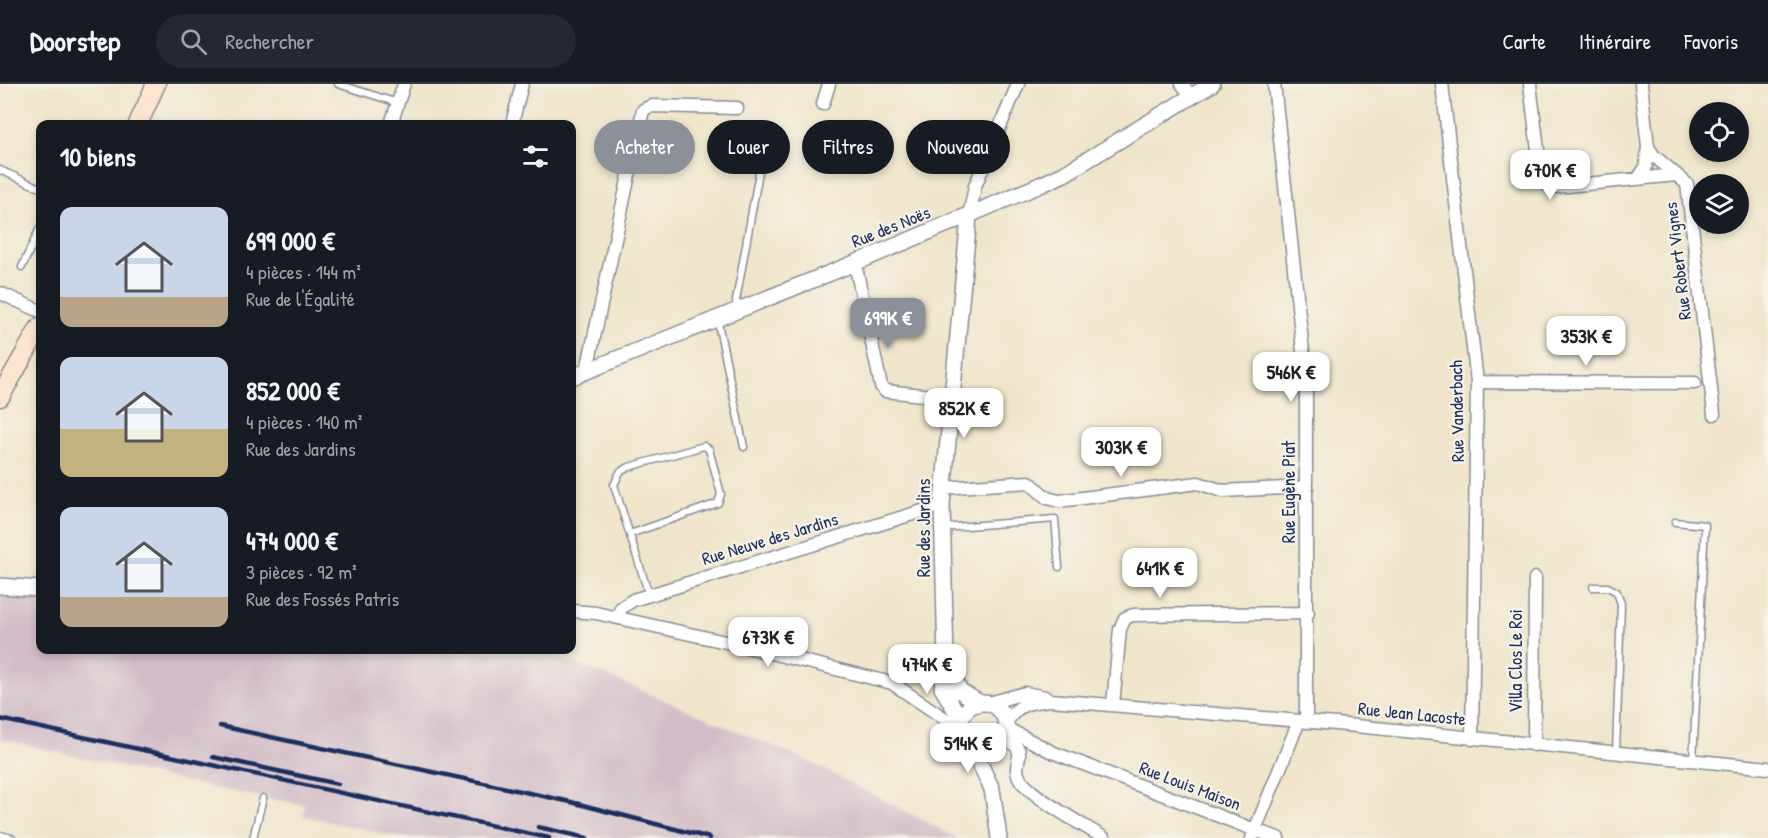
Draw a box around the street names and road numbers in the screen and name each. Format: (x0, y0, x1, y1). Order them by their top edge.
street label: Rue des Noës (848, 199, 934, 254)
street label: Rue Robert Vignes (1658, 201, 1697, 321)
street label: Rue Vanderbach (1443, 359, 1470, 462)
street label: Rue Eugène Piat (1276, 440, 1301, 543)
street label: Rue des Jardins (911, 479, 936, 577)
street label: Rue Neuve des Jardins (699, 506, 841, 571)
street label: Villa Clos Le Roi (1503, 609, 1528, 713)
street label: Rue Jean Lacoste (1357, 695, 1467, 732)
street label: Rue Louis Maison (1136, 755, 1245, 816)

